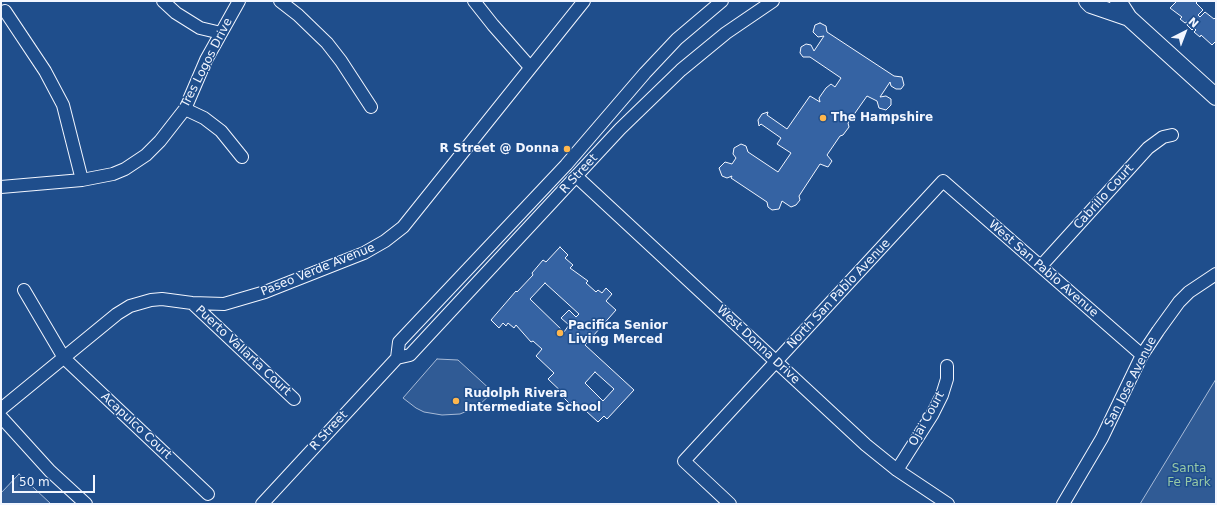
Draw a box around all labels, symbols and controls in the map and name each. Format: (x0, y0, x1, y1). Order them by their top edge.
north arrow (1165, 12, 1205, 52)
text: N (1186, 15, 1201, 31)
street label: Tres Logos Drive (178, 16, 236, 110)
place label: The Hampshire (831, 111, 933, 125)
marker: The Hampshire (818, 113, 828, 123)
place label: R Street @ Donna (440, 142, 559, 156)
marker: R Street @ Donna (562, 144, 572, 154)
street label: R Street (557, 151, 601, 197)
street label: Cabrillo Court (1071, 162, 1137, 232)
street label: West San Pablo Avenue (985, 217, 1101, 321)
street label: North San Pablo Avenue (784, 236, 894, 352)
street label: Paseo Verde Avenue (259, 241, 377, 299)
street label: Puerto Vallarta Court (192, 303, 294, 399)
street label: West Donna Drive (713, 303, 803, 387)
place label: Pacifica Senior Living Merced (568, 319, 668, 347)
marker: Pacifica Senior Living Merced (555, 328, 565, 338)
street label: San Jose Avenue (1102, 334, 1160, 430)
place label: Rudolph Rivera Intermediate School (464, 387, 601, 415)
street label: Ojai Court (906, 389, 948, 449)
street label: Acapulco Court (98, 390, 174, 462)
marker: Rudolph Rivera Intermediate School (451, 396, 461, 406)
street label: R Street (307, 408, 351, 454)
park label: Santa Fe Park (1167, 462, 1211, 490)
scale bar (14, 467, 97, 493)
text: 50 m (19, 475, 50, 489)

